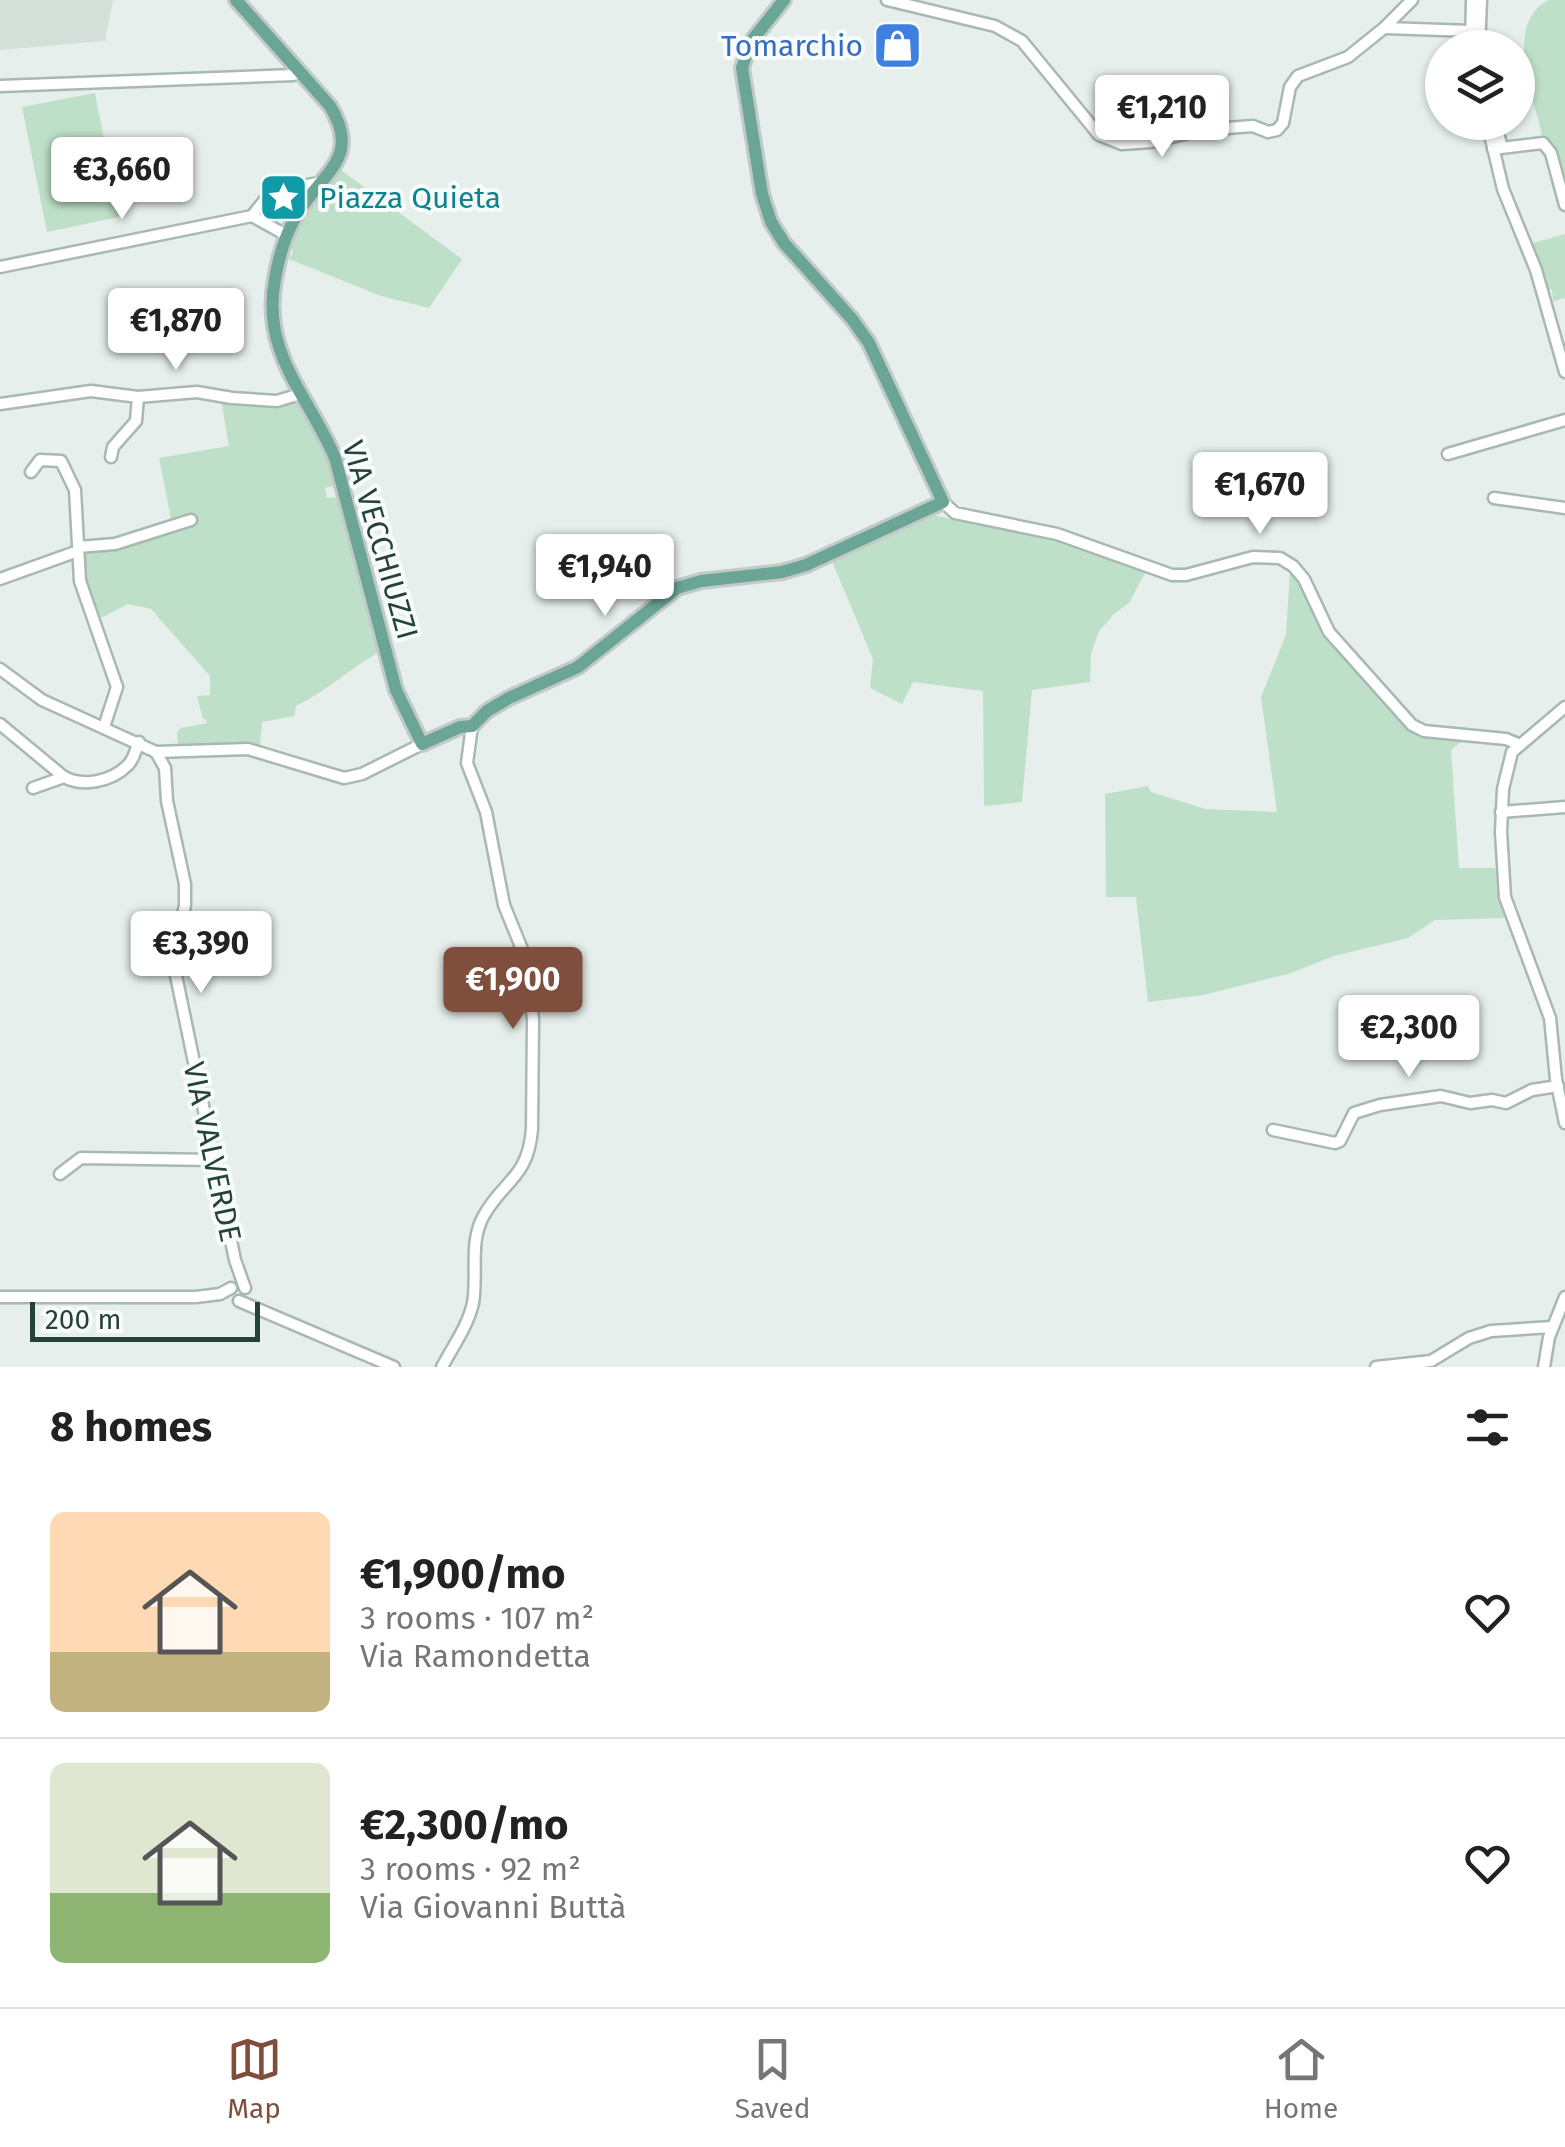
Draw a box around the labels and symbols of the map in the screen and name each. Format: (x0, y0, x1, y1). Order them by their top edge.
shop icon: Tomarchio (872, 20, 924, 72)
place label: Tomarchio (721, 28, 863, 64)
pin: €1,210 (1081, 75, 1243, 160)
pin: €3,660 (41, 137, 203, 222)
place icon: Piazza Quieta (258, 172, 310, 224)
place label: Piazza Quieta (319, 180, 501, 216)
pin: €1,870 (95, 288, 257, 373)
street label: VIA VECCHIUZZI (334, 437, 426, 643)
pin: €1,670 (1179, 452, 1341, 537)
pin: €1,940 (524, 534, 686, 619)
pin: €3,390 (120, 911, 282, 996)
pin: €1,900 (432, 947, 594, 1032)
pin: €2,300 (1328, 995, 1490, 1080)
street label: VIA VALVERDE (175, 1059, 249, 1245)
scale bar (30, 1297, 260, 1342)

